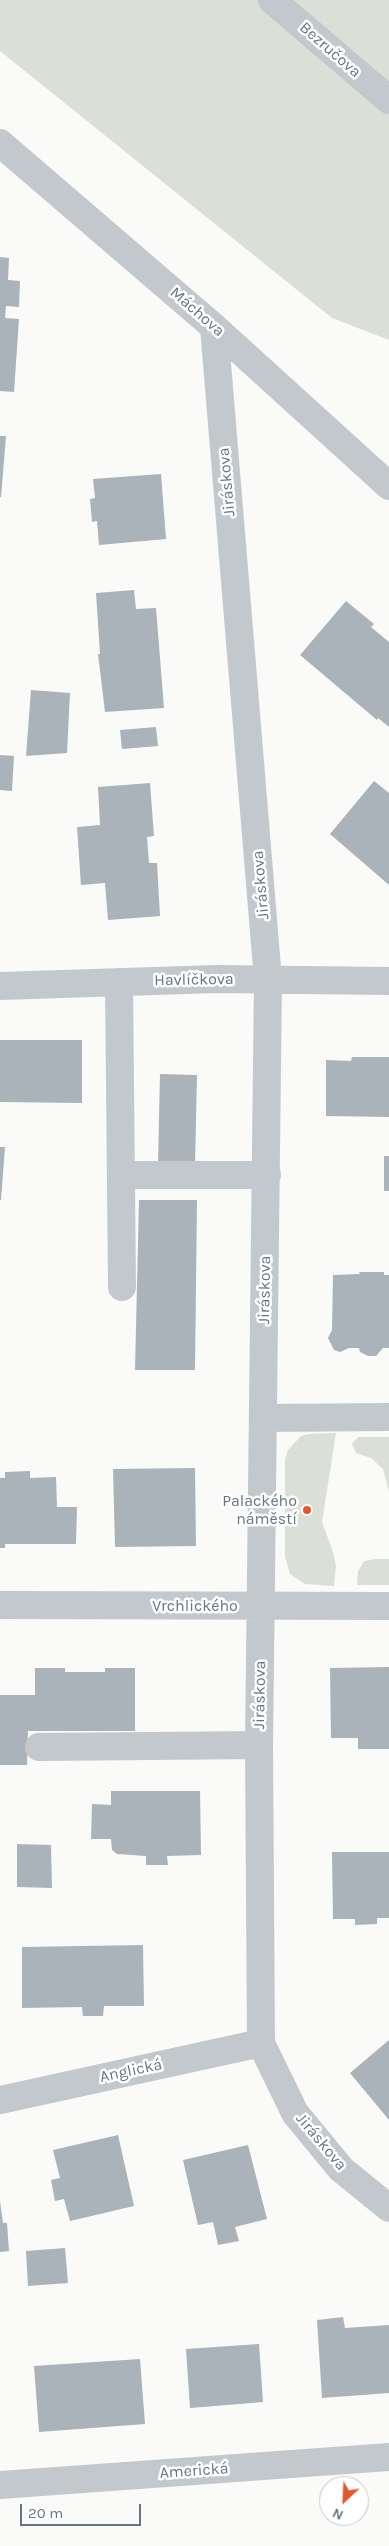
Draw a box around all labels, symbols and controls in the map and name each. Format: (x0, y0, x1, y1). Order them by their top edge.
street label: Bezručova (295, 18, 365, 82)
street label: Máchova (166, 283, 228, 341)
street label: Jiráskova (214, 447, 240, 517)
street label: Jiráskova (248, 850, 274, 920)
street label: Havlíčkova (154, 970, 234, 990)
street label: Jiráskova (255, 1255, 275, 1325)
place label: Palackého náměstí (222, 1491, 297, 1529)
marker: Palackého náměstí (301, 1504, 313, 1516)
street label: Vrchlického (152, 1596, 238, 1616)
street label: Jiráskova (250, 1660, 270, 1730)
street label: Anglická (98, 2055, 164, 2087)
street label: Jiráskova (292, 2109, 350, 2175)
street label: Americká (159, 2459, 229, 2483)
north arrow (319, 2476, 369, 2526)
scale bar (22, 2494, 144, 2526)
text: 20 m (28, 2504, 63, 2522)
text: N (330, 2504, 346, 2524)

